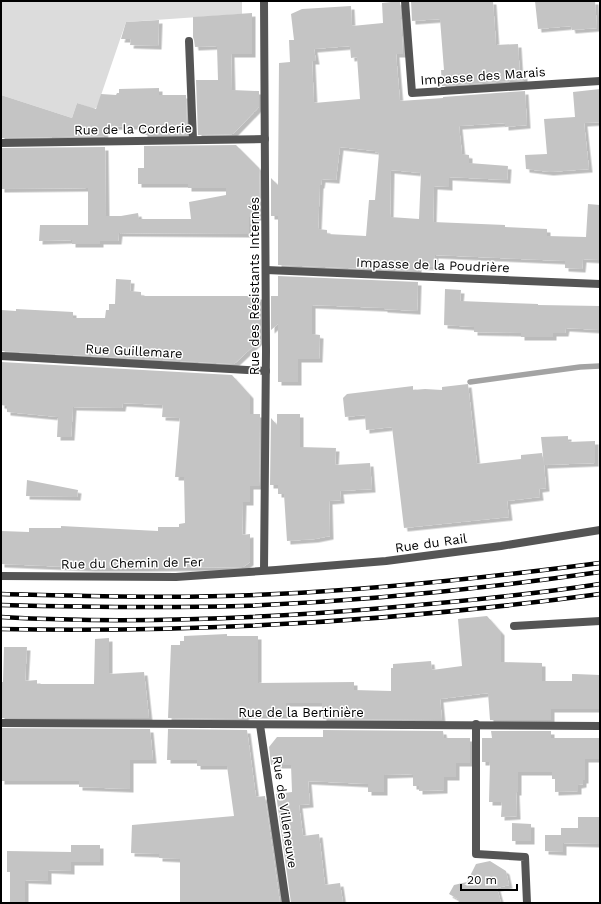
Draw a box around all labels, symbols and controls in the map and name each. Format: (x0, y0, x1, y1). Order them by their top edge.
street label: Impasse des Marais (420, 64, 546, 88)
street label: Rue de la Corderie (74, 120, 192, 138)
street label: Rue des Résistants Internés (247, 197, 262, 375)
street label: Impasse de la Poudrière (356, 255, 510, 275)
street label: Rue Guillemare (85, 341, 183, 361)
street label: Rue du Rail (394, 531, 468, 555)
street label: Rue du Chemin de Fer (61, 554, 203, 572)
street label: Rue de la Bertinière (238, 705, 364, 720)
street label: Rue de Villeneuve (270, 755, 300, 869)
scale bar (461, 866, 517, 892)
text: 20 m (467, 873, 497, 887)

